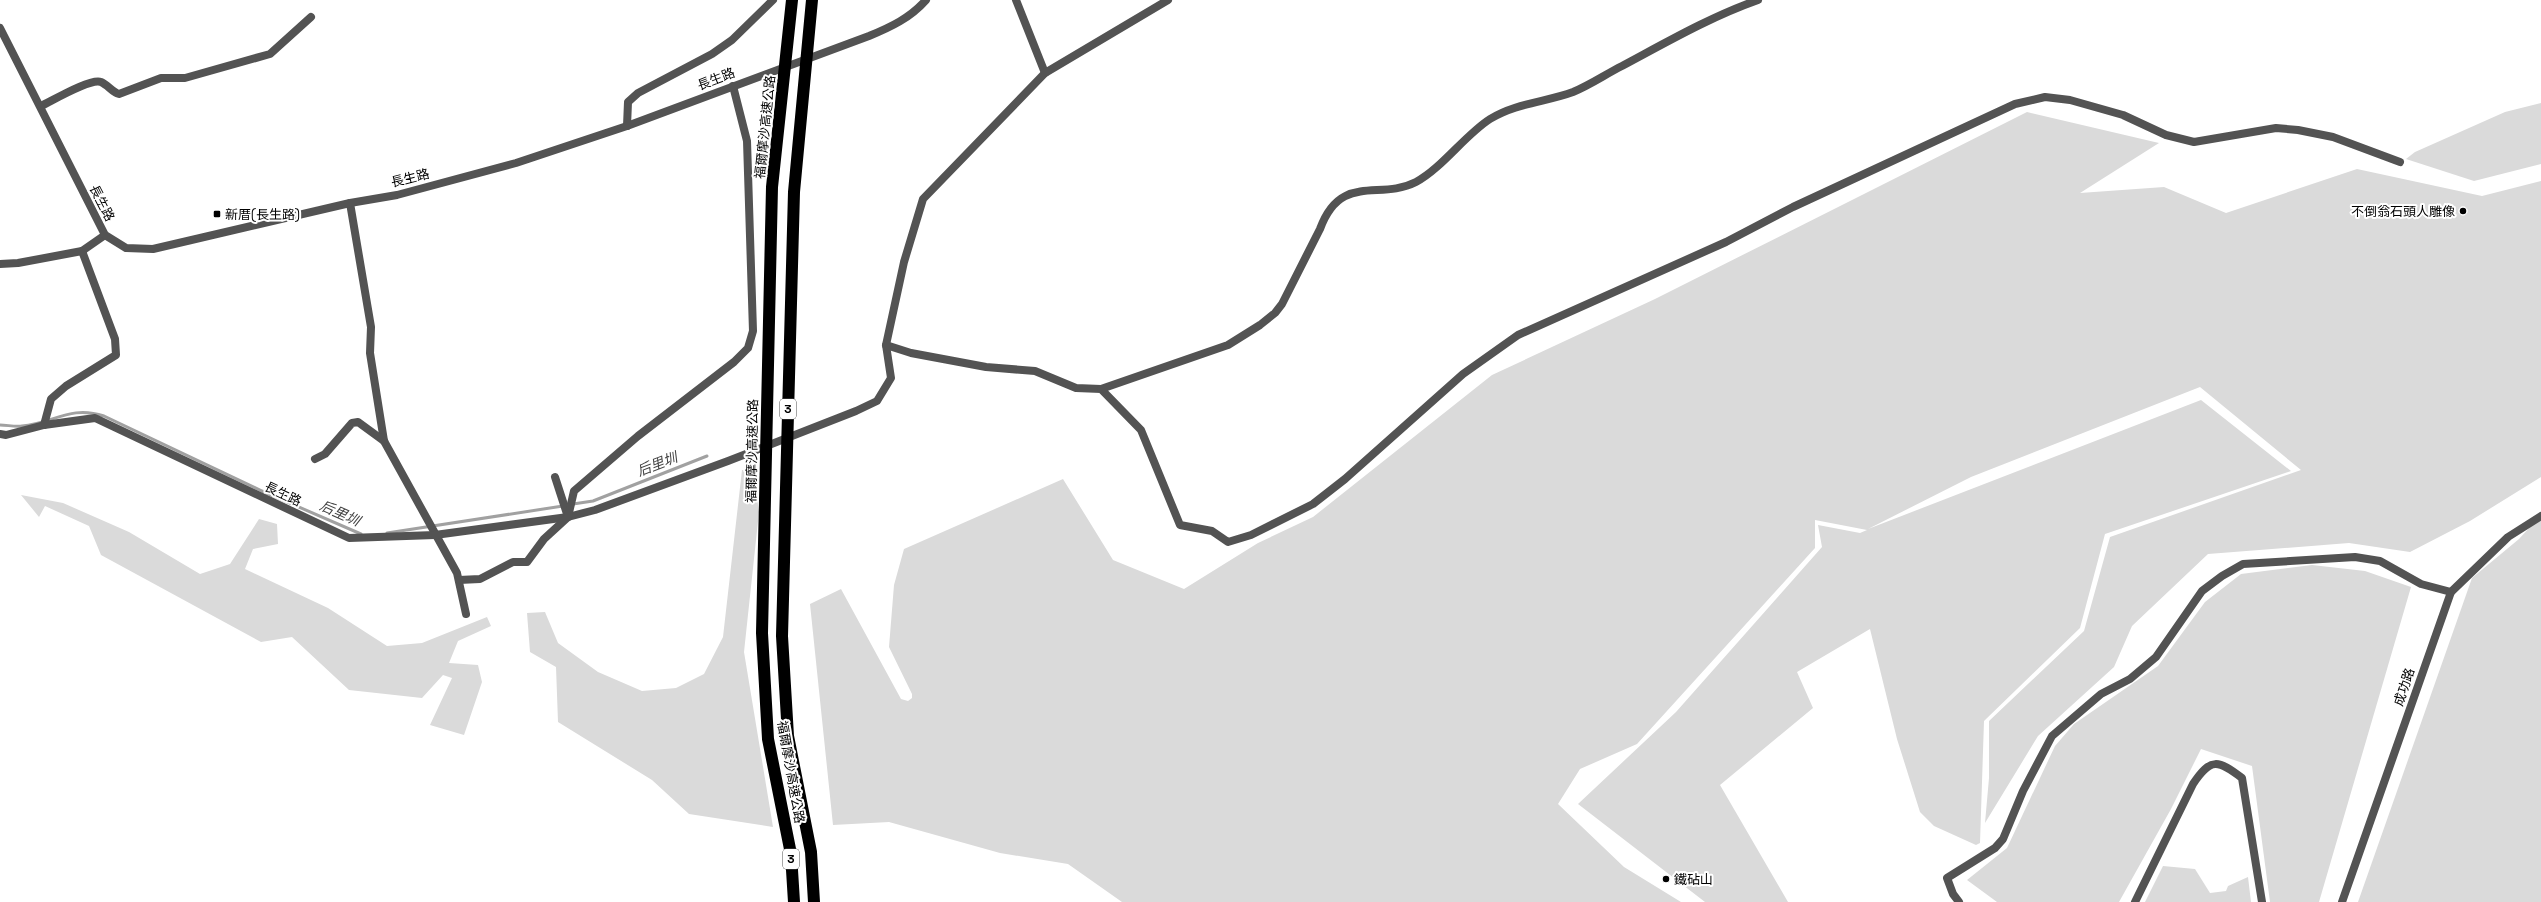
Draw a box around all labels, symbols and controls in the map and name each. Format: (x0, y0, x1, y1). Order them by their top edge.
street label: 長生路 (695, 64, 737, 94)
street label: 福爾摩沙高速公路 (751, 74, 779, 180)
street label: 長生路 (389, 165, 431, 191)
street label: 長生路 (86, 182, 118, 224)
place label: 不倒翁石頭人雕像 (2351, 203, 2455, 220)
place label: 新厝(長生路) (225, 206, 300, 223)
marker: 不倒翁石頭人雕像 (2458, 206, 2468, 216)
marker: 新厝(長生路) (212, 209, 222, 219)
street label: 福爾摩沙高速公路 (743, 399, 761, 503)
road number: 3 (780, 399, 796, 419)
water label: 后里圳 (634, 447, 682, 480)
street label: 長生路 (262, 478, 304, 510)
water label: 后里圳 (317, 496, 365, 531)
street label: 成功路 (2390, 666, 2418, 708)
street label: 福爾摩沙高速公路 (774, 719, 808, 825)
road number: 3 (783, 849, 799, 869)
place label: 鐵砧山 (1674, 871, 1713, 888)
marker: 鐵砧山 (1661, 874, 1671, 884)

